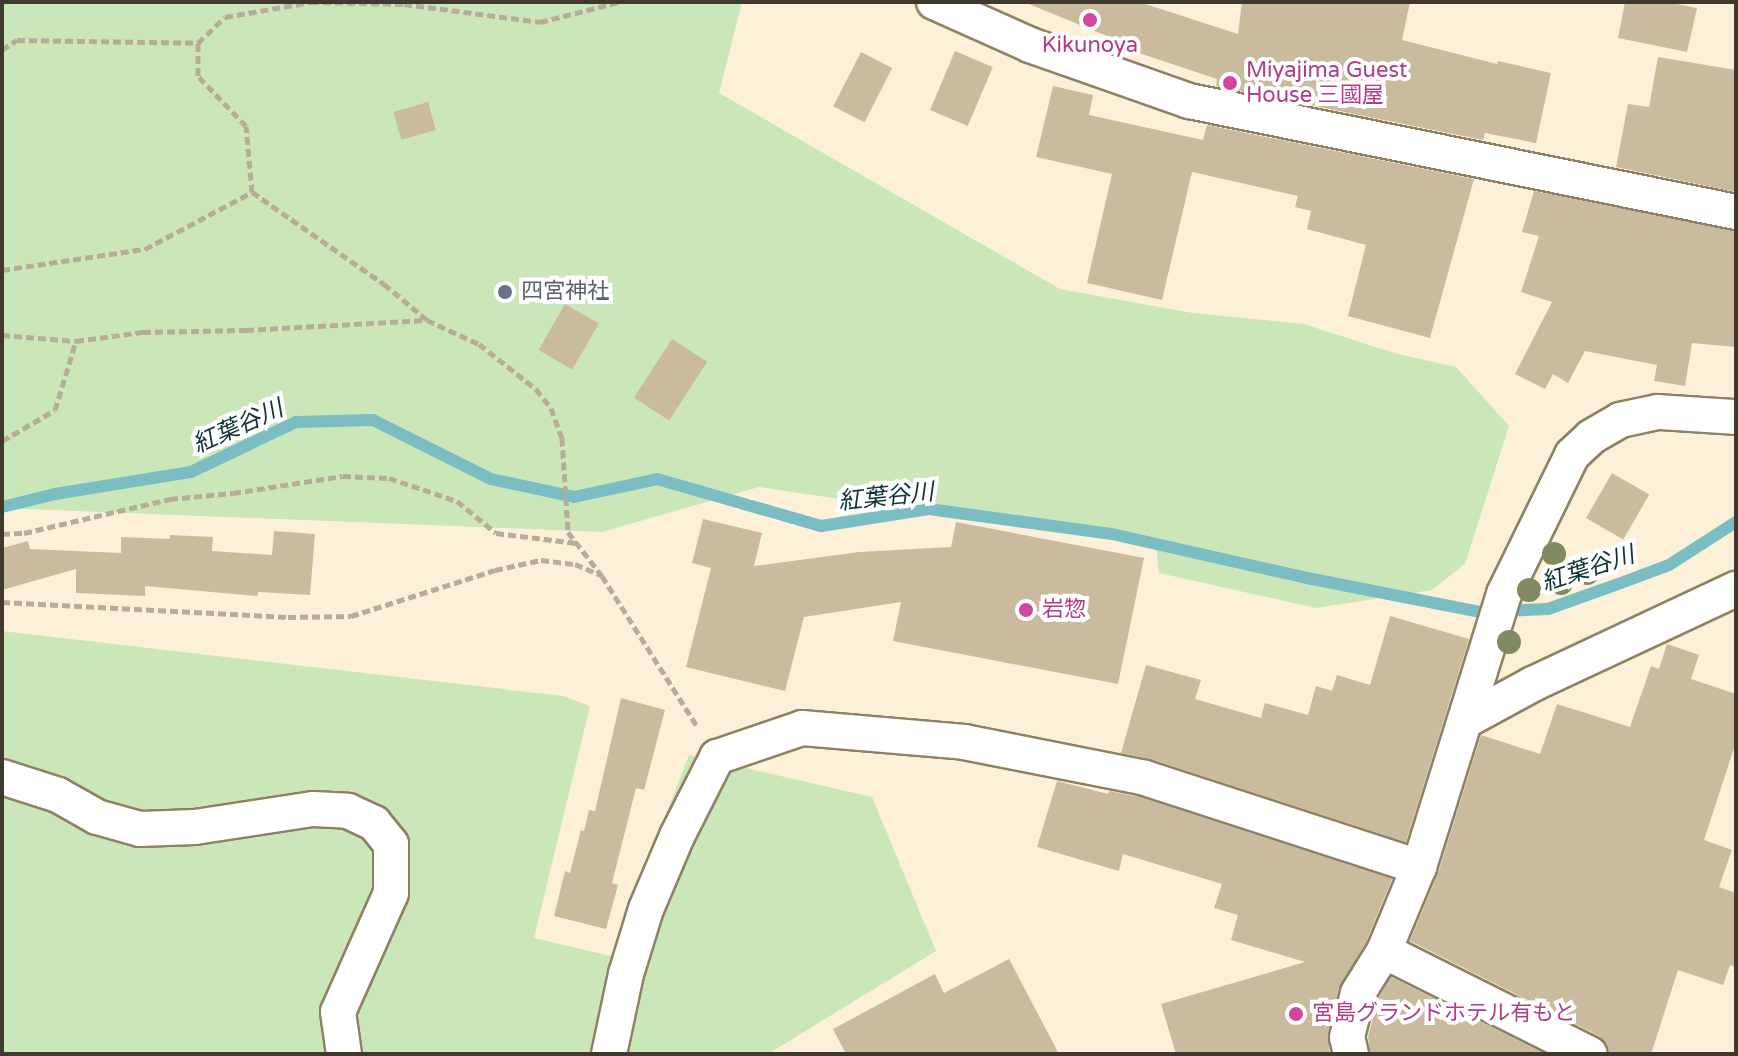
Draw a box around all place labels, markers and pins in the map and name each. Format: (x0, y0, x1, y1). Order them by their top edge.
marker: Kikunoya (1081, 11, 1099, 29)
place label: Kikunoya (1042, 33, 1138, 59)
place label: Miyajima Guest House 三國屋 (1246, 57, 1407, 108)
marker: Miyajima Guest House 三國屋 (1221, 74, 1239, 92)
place label: 四宮神社 (521, 279, 609, 305)
marker: 四宮神社 (496, 283, 514, 301)
place label: 岩惣 (1042, 597, 1086, 623)
marker: 岩惣 (1017, 601, 1035, 619)
place label: 宮島グランドホテル有もと (1312, 1001, 1576, 1027)
marker: 宮島グランドホテル有もと (1287, 1005, 1305, 1023)

